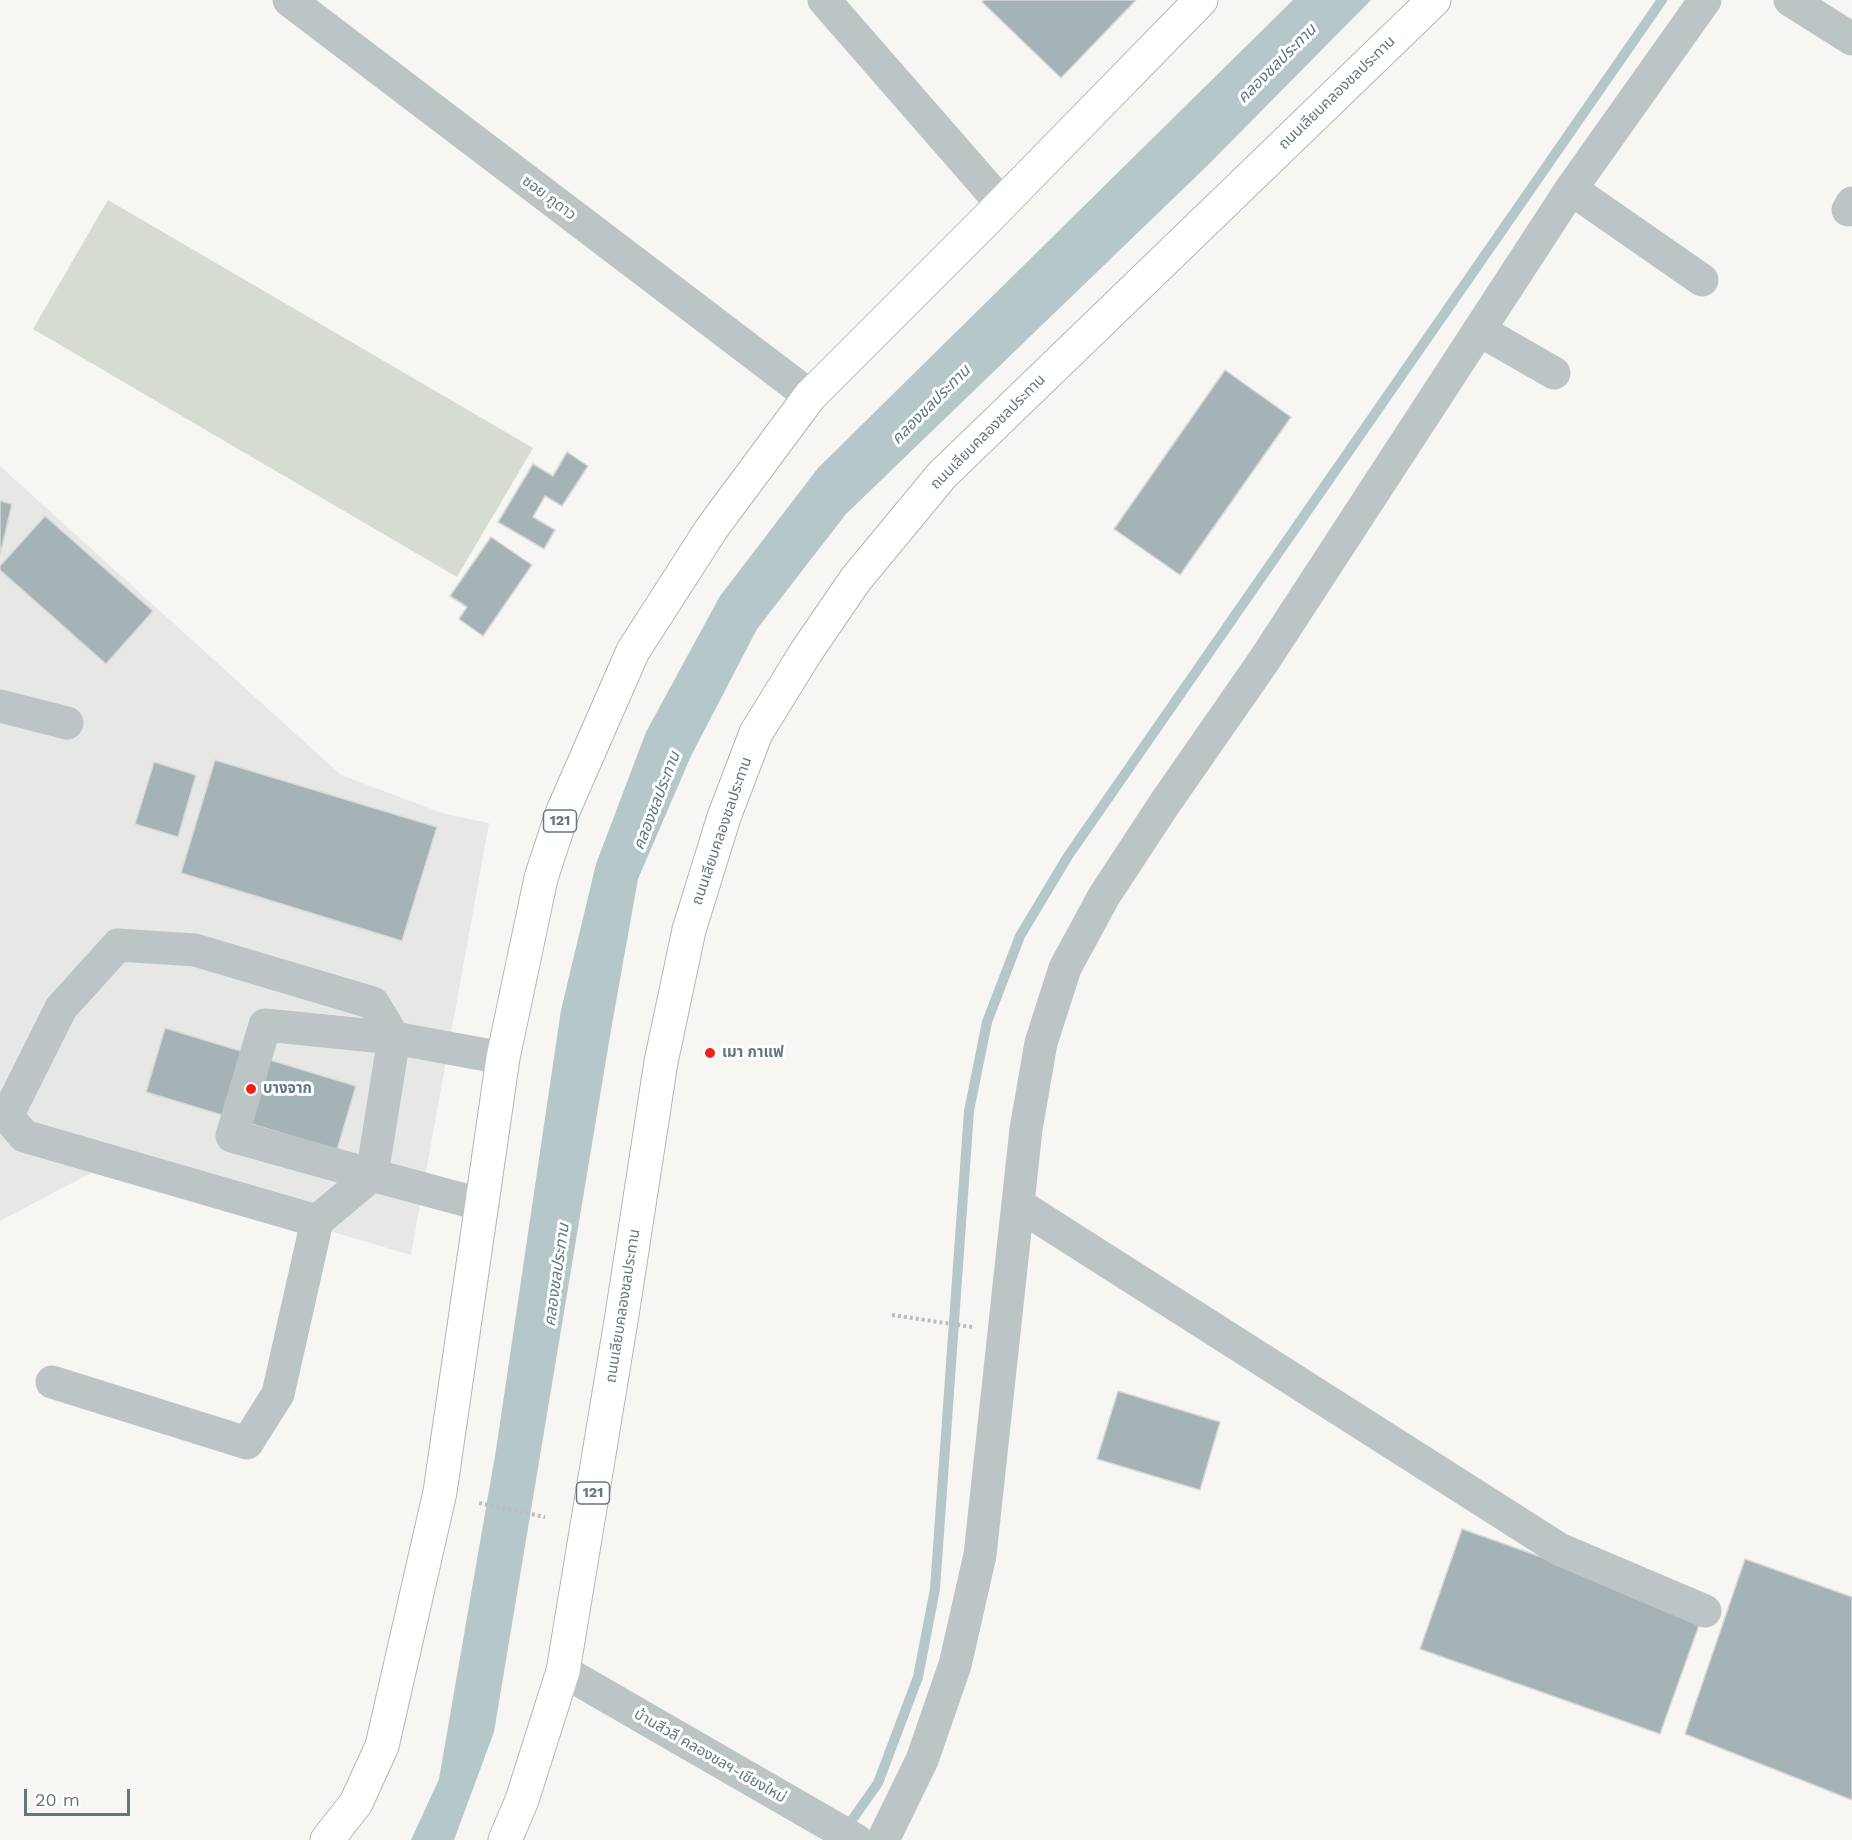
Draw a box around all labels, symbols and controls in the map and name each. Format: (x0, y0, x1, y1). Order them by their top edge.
water label: คลองชลประทาน (1234, 21, 1320, 107)
street label: ถนนเลียบคลองชลประทาน (1275, 33, 1399, 153)
street label: ซอย ภูดาว (519, 172, 579, 224)
water label: คลองชลประทาน (888, 362, 974, 448)
street label: ถนนเลียบคลองชลประทาน (927, 371, 1049, 493)
water label: คลองชลประทาน (629, 749, 685, 853)
street label: ถนนเลียบคลองชลประทาน (688, 755, 756, 907)
road number: 121 (544, 810, 576, 832)
place label: เมา กาแฟ (722, 1044, 784, 1062)
marker: เมา กาแฟ (703, 1046, 717, 1060)
place label: บางจาก (263, 1080, 312, 1098)
marker: บางจาก (244, 1082, 258, 1096)
water label: คลองชลประทาน (540, 1222, 574, 1328)
street label: ถนนเลียบคลองชลประทาน (602, 1228, 644, 1384)
road number: 121 (576, 1482, 610, 1504)
street label: บ้านสีวลี คลองชลฯ-เชียงใหม่ (631, 1705, 789, 1807)
scale bar (27, 1777, 134, 1815)
text: 20 m (35, 1789, 80, 1810)

